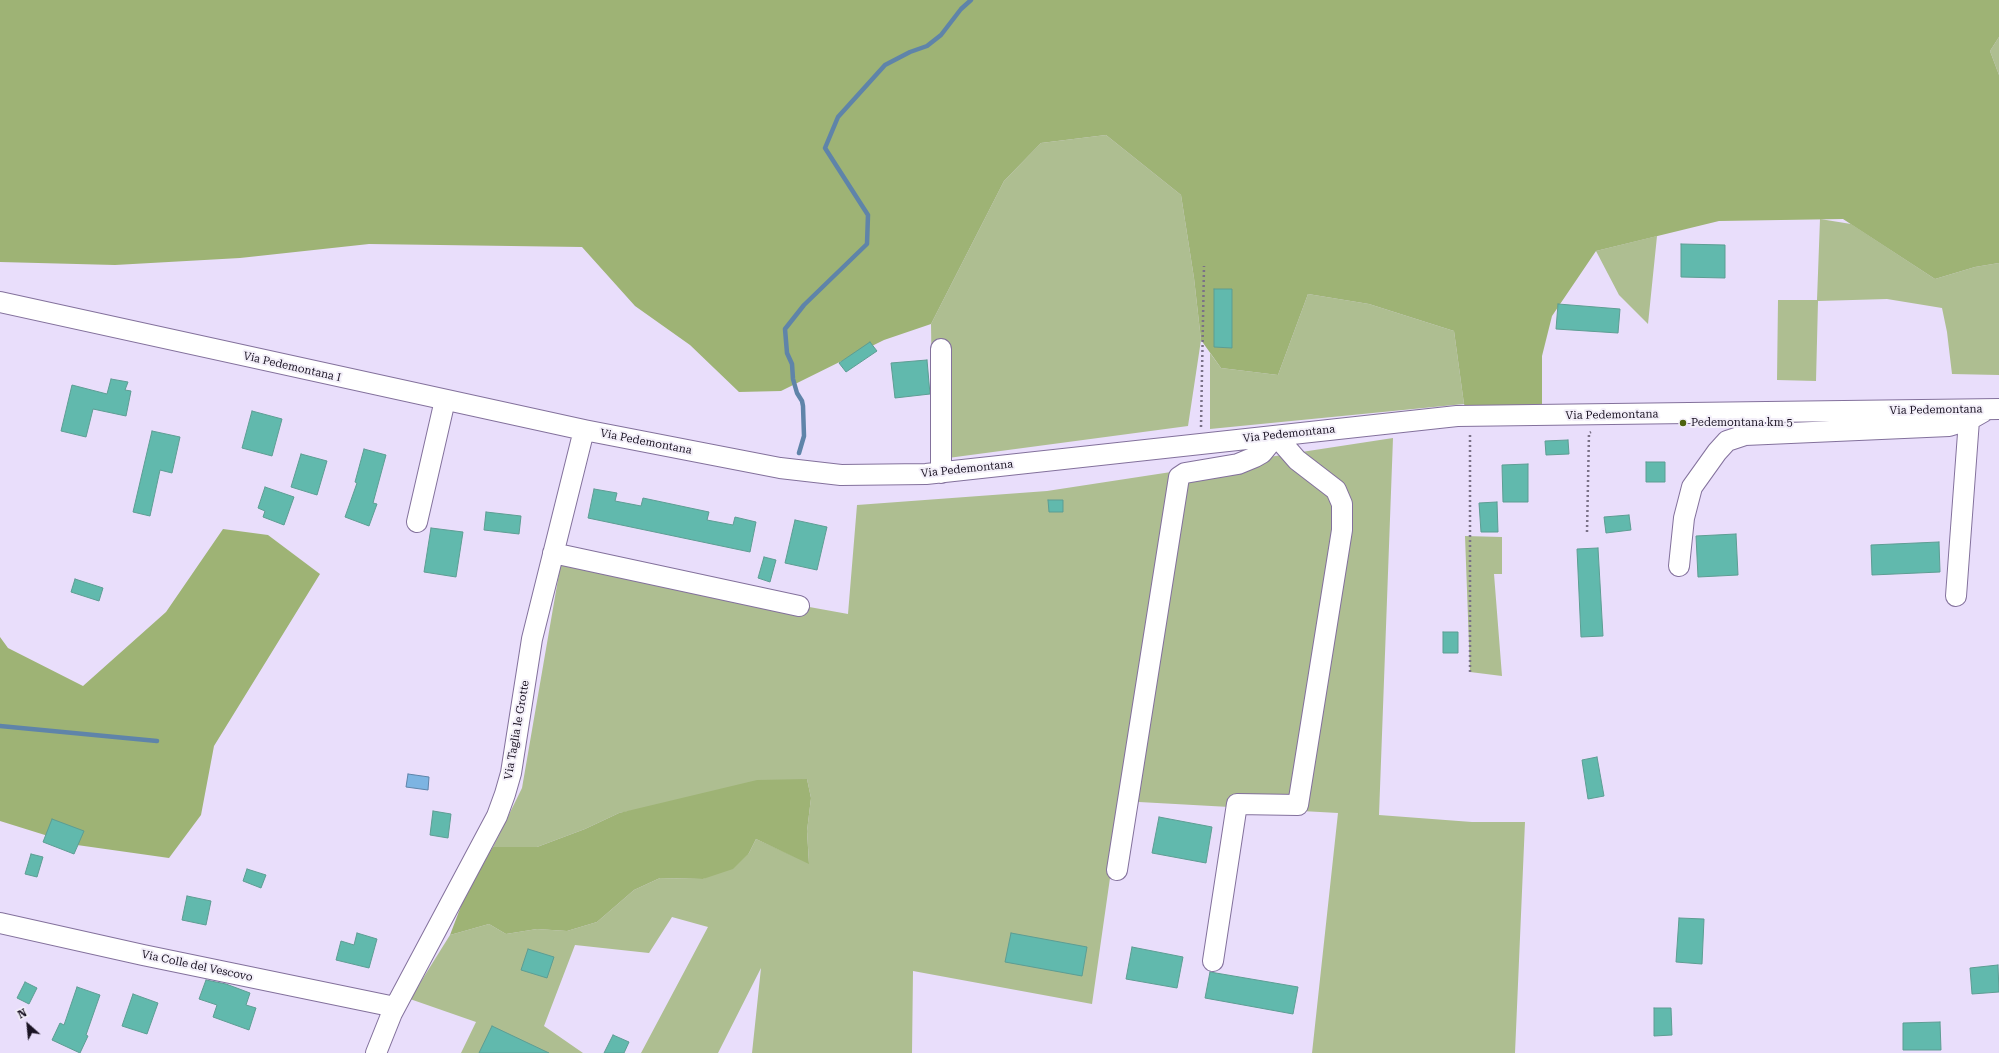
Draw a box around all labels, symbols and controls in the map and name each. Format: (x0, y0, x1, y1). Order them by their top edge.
street label: Via Pedemontana I (242, 349, 342, 385)
street label: Via Pedemontana (1889, 403, 1983, 417)
street label: Via Pedemontana (1565, 408, 1659, 422)
place label: Pedemontana km 5 (1691, 416, 1793, 430)
marker: Pedemontana km 5 (1678, 418, 1688, 428)
street label: Via Pedemontana (1242, 423, 1336, 445)
street label: Via Pedemontana (599, 427, 693, 457)
street label: Via Pedemontana (920, 458, 1014, 480)
street label: Via Taglia le Grotte (502, 679, 532, 781)
street label: Via Colle del Vescovo (140, 948, 254, 984)
north arrow (8, 1005, 48, 1045)
text: N (16, 1006, 29, 1022)

